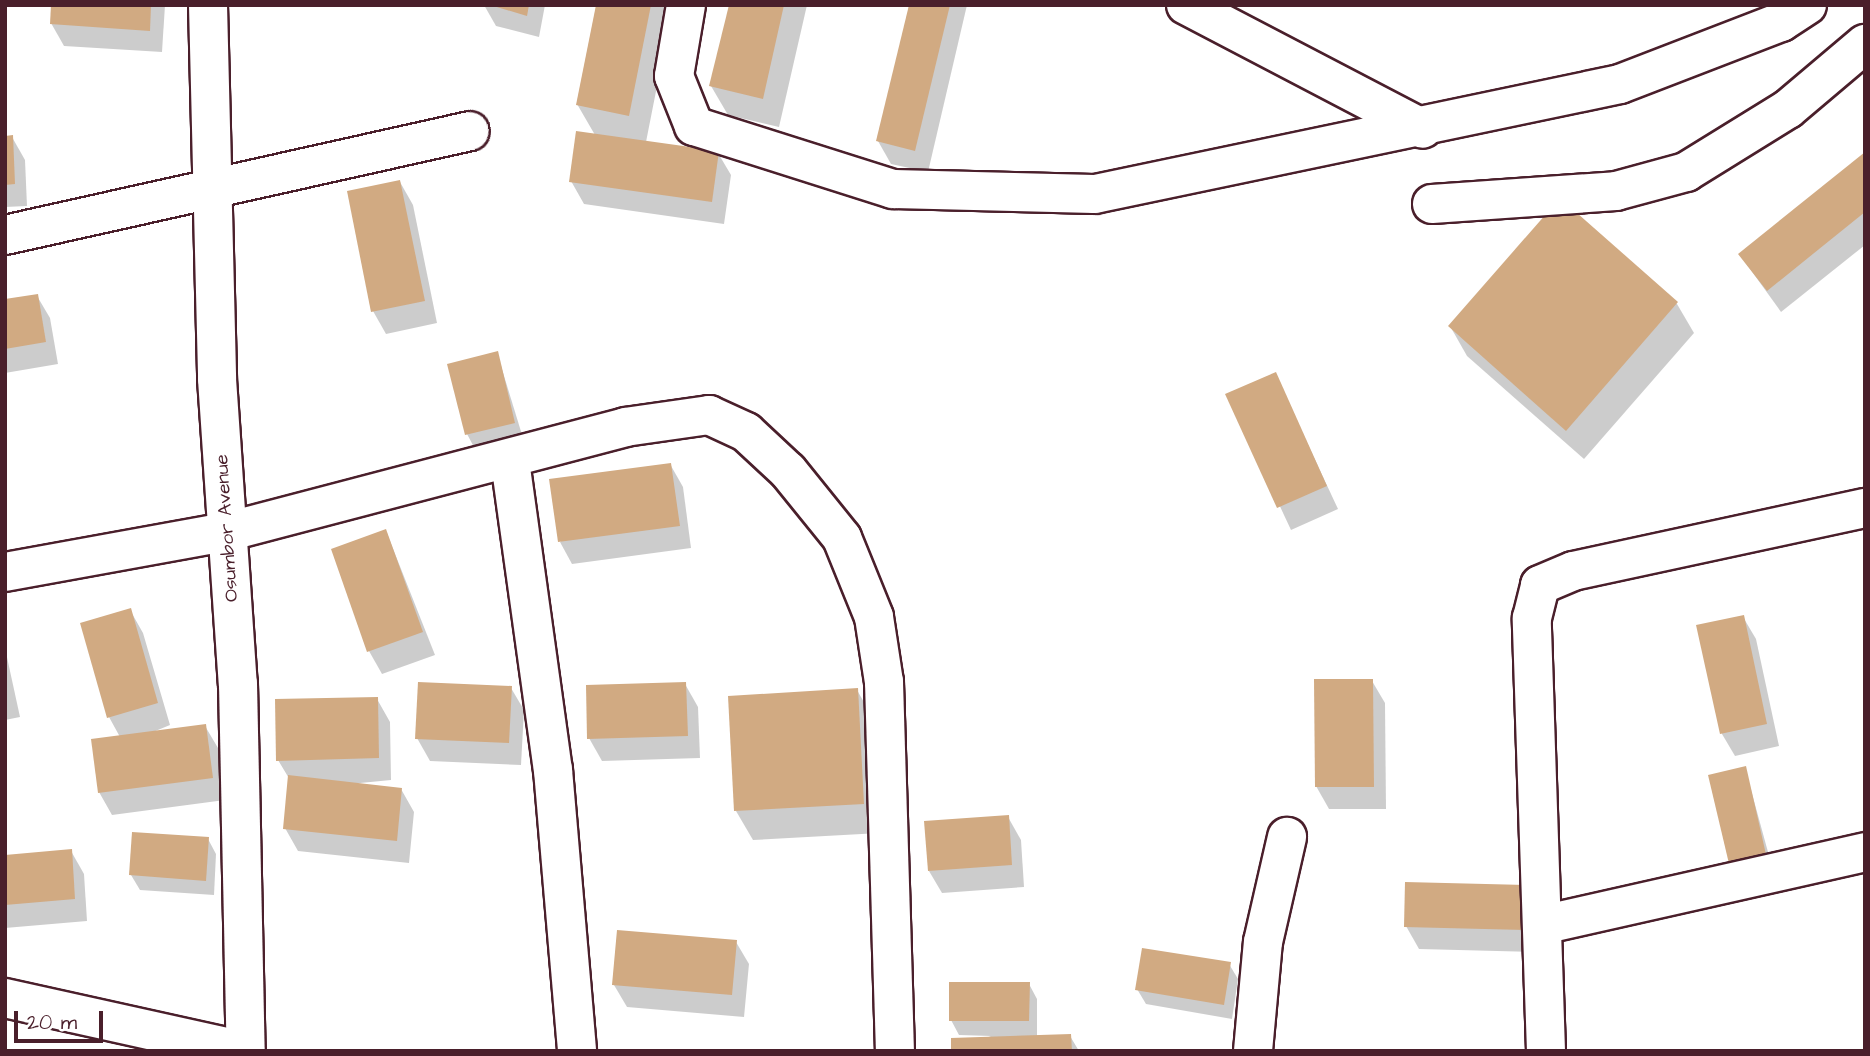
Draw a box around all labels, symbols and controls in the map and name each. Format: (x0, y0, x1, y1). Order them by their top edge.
street label: Osumbor Avenue (210, 453, 244, 603)
scale bar (18, 996, 107, 1040)
text: 20 m (27, 1008, 77, 1037)

